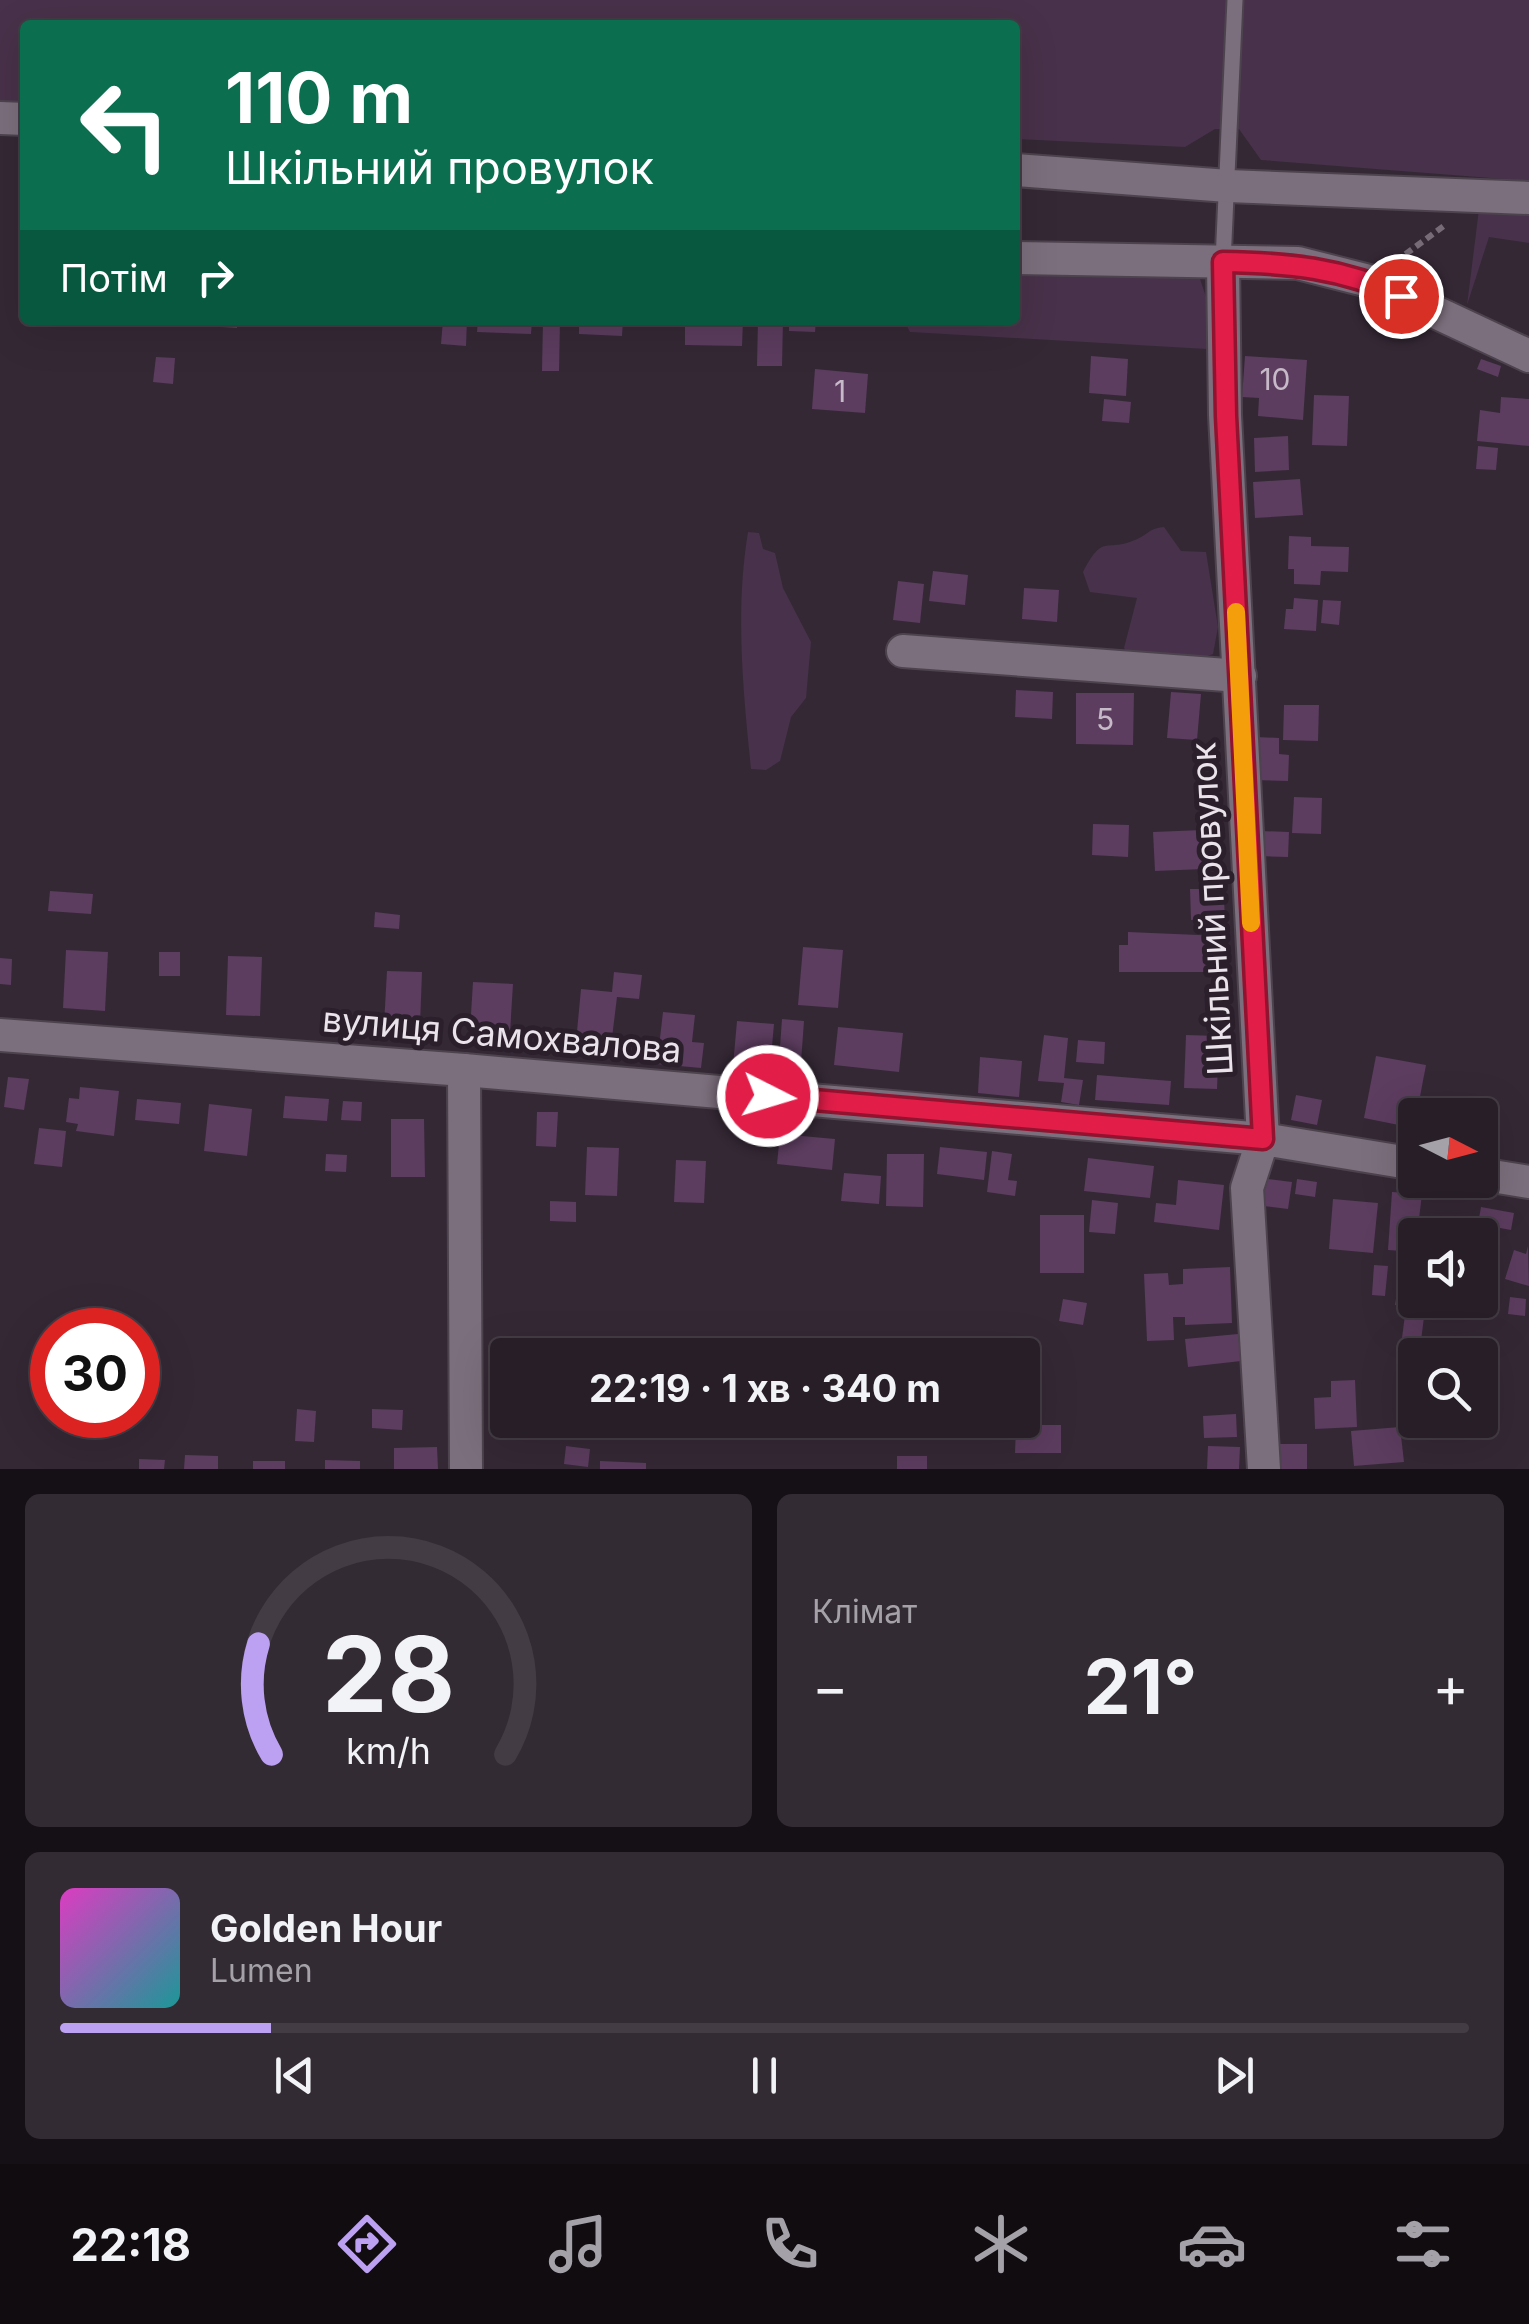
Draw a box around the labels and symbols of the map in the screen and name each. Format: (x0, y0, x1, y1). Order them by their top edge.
pin (1359, 254, 1444, 339)
house number: 10 (1259, 361, 1291, 397)
house number: 1 (834, 373, 846, 409)
house number: 5 (1096, 701, 1114, 737)
street label: Шкільний провулок (1181, 741, 1241, 1077)
street label: вулиця Самохвалова (321, 997, 683, 1071)
position arrow (716, 1044, 820, 1148)
north arrow (1398, 1098, 1498, 1198)
speed limit sign: 30 (30, 1308, 160, 1438)

